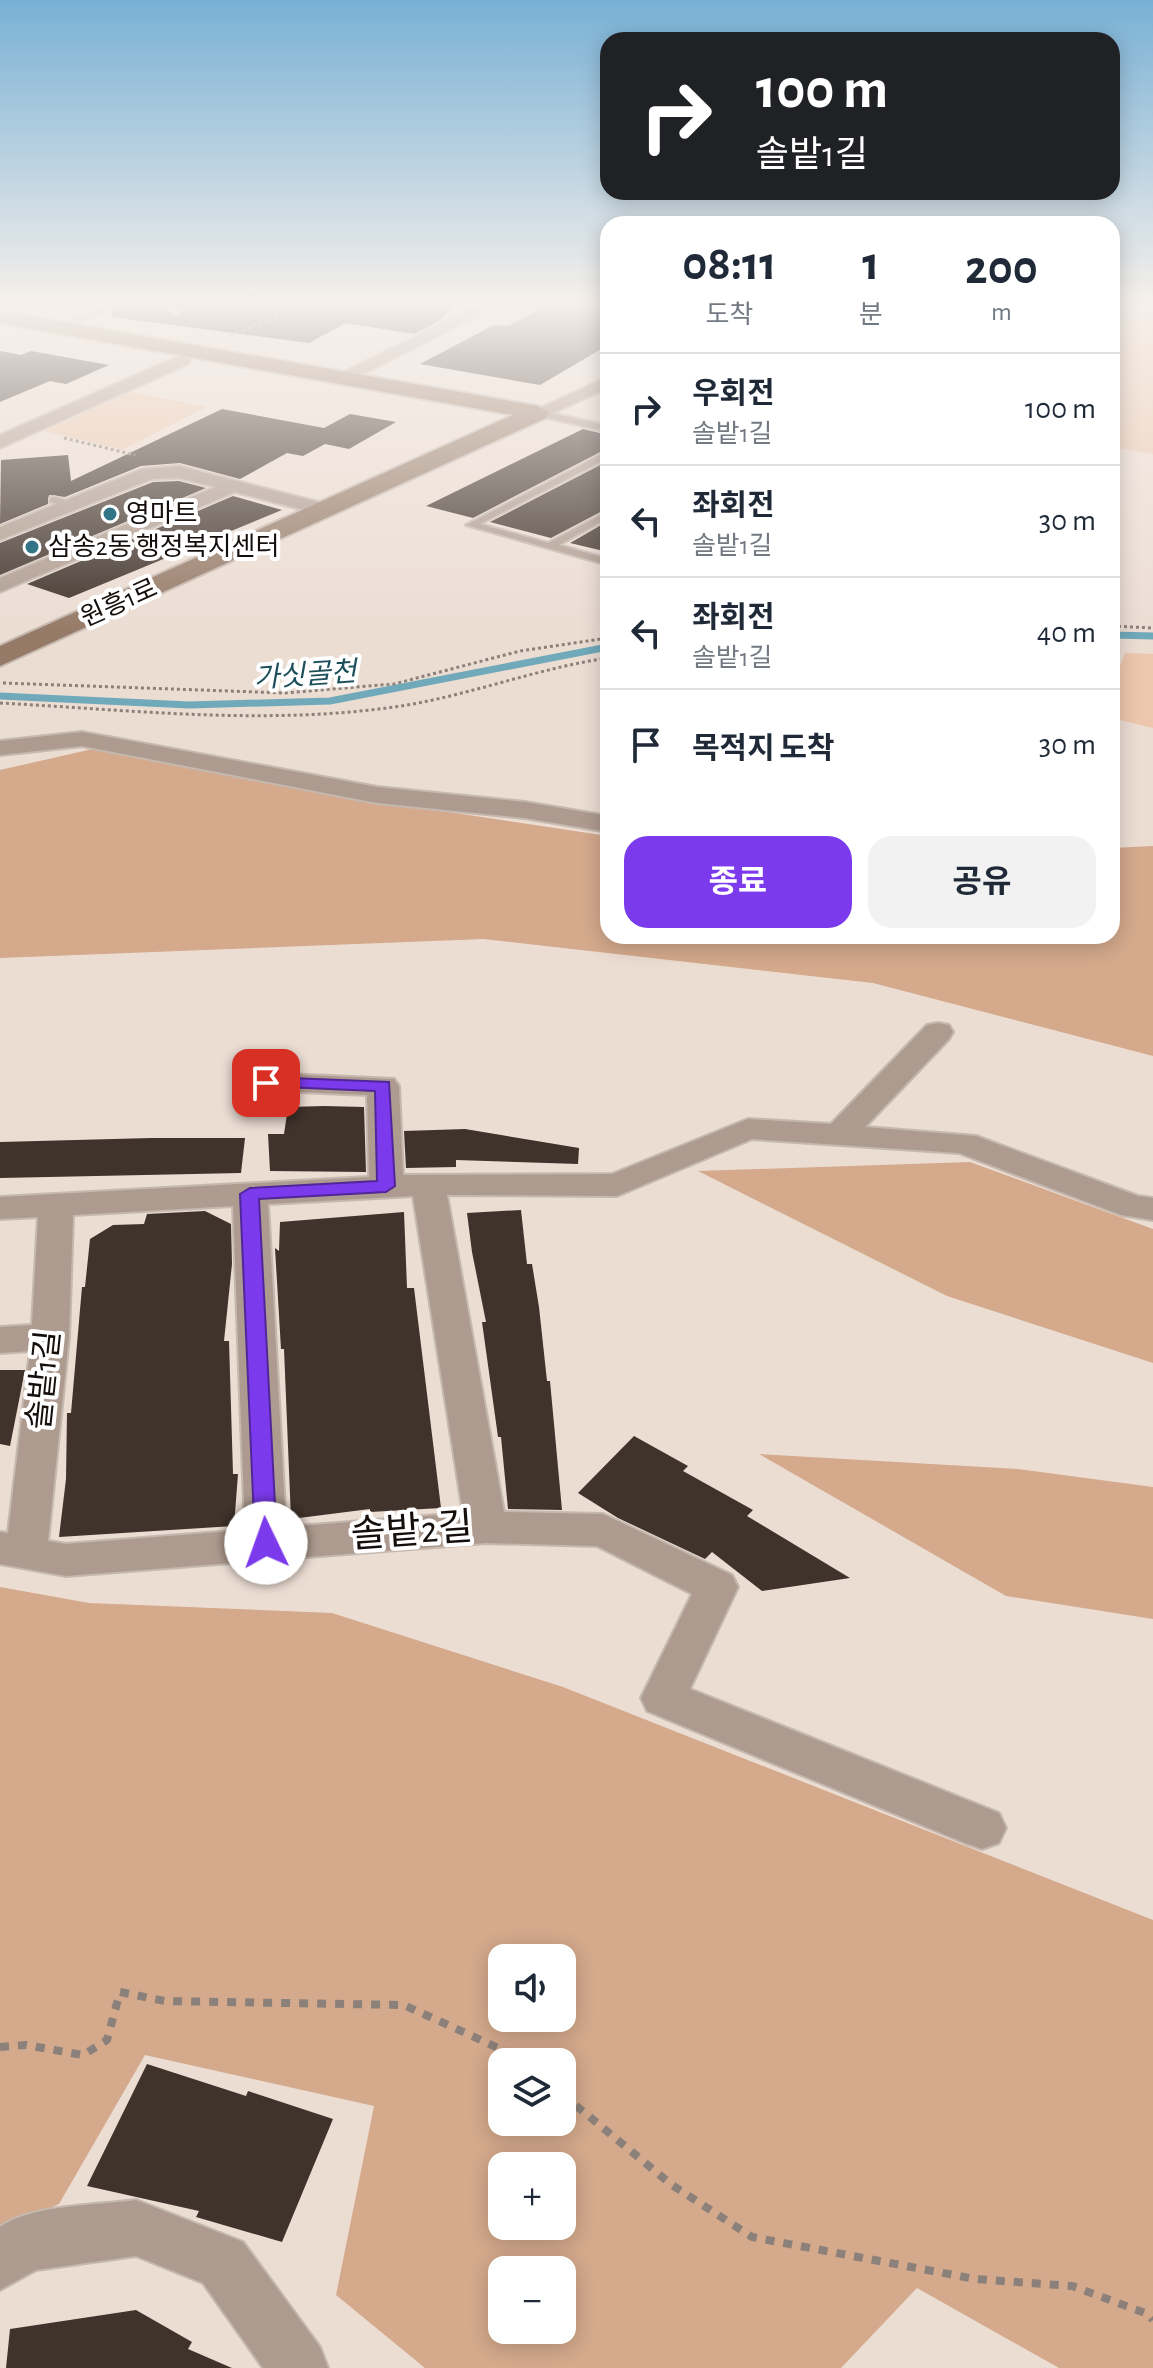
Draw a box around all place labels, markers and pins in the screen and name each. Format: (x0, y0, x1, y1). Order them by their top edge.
place label: 영마트 (126, 500, 198, 527)
marker: 영마트 (101, 505, 119, 523)
place label: 삼송2동 행정복지센터 (48, 533, 279, 560)
marker: 삼송2동 행정복지센터 (23, 538, 41, 556)
pin (232, 1049, 300, 1117)

